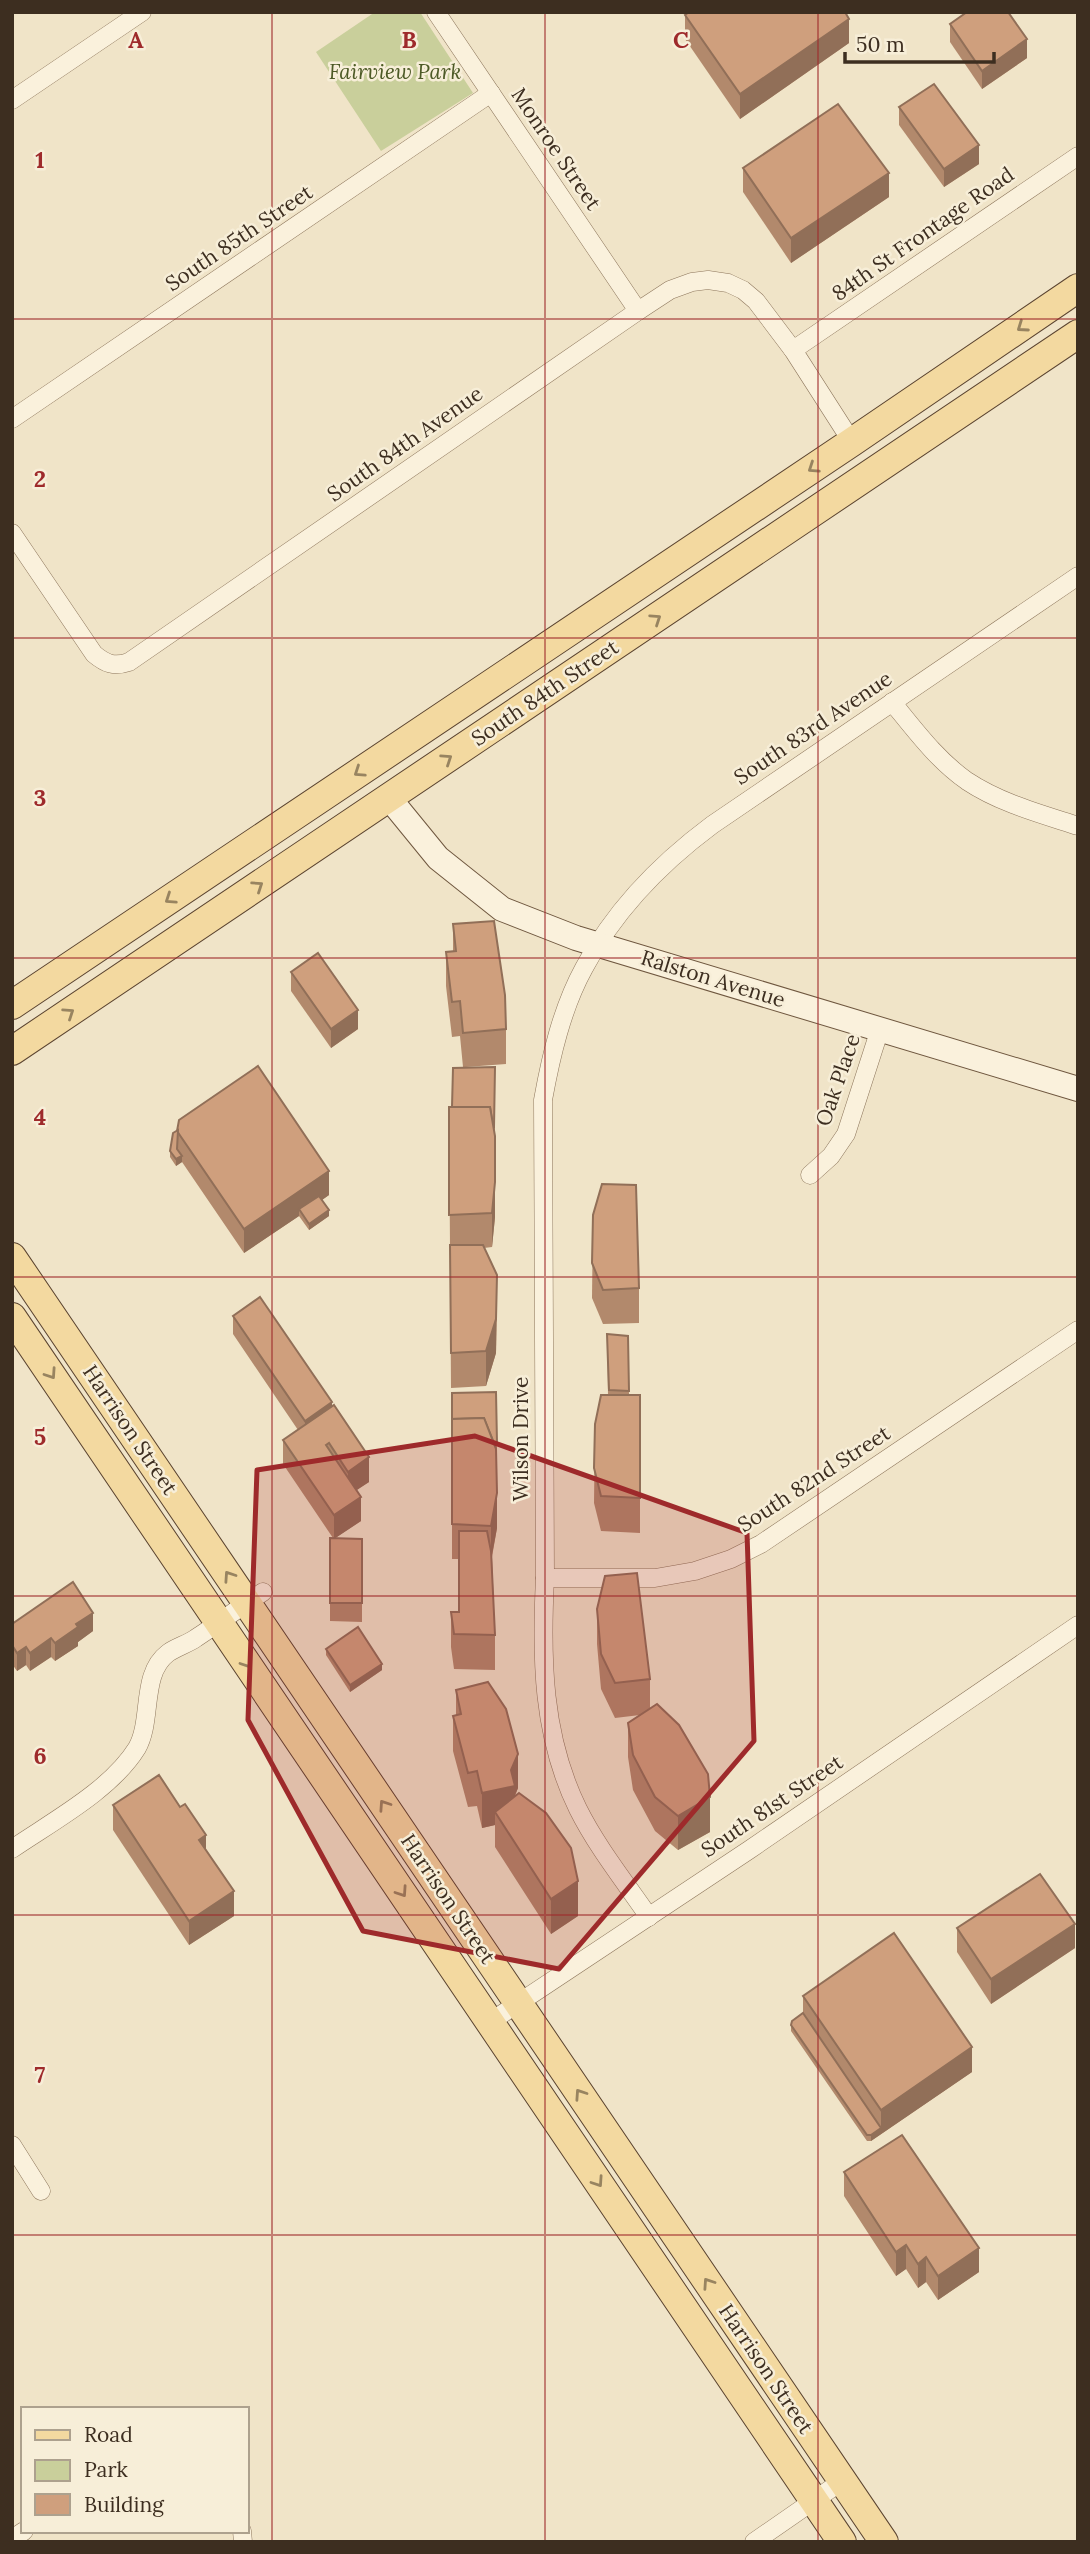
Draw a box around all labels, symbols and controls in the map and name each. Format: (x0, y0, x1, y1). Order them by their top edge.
scale bar (845, 21, 994, 65)
text: A (128, 25, 144, 54)
text: B (401, 25, 417, 54)
text: C (673, 25, 689, 54)
text: 50 m (856, 31, 905, 58)
park label: Fairview Park (329, 58, 461, 85)
street label: Monroe Street (506, 82, 608, 216)
text: 1 (35, 145, 45, 174)
street label: 84th St Frontage Road (826, 161, 1019, 307)
street label: South 85th Street (160, 178, 318, 297)
one-way arrow (1016, 319, 1029, 332)
street label: South 84th Avenue (322, 380, 488, 507)
one-way arrow (808, 460, 821, 473)
text: 2 (34, 464, 46, 493)
one-way arrow (648, 615, 661, 627)
street label: South 84th Street (466, 633, 624, 752)
street label: South 83rd Avenue (729, 665, 897, 790)
one-way arrow (439, 754, 452, 767)
one-way arrow (354, 764, 367, 776)
text: 3 (34, 783, 46, 812)
one-way arrow (250, 882, 263, 894)
one-way arrow (165, 891, 178, 903)
street label: Ralston Avenue (638, 944, 789, 1013)
one-way arrow (61, 1009, 74, 1021)
street label: Oak Place (809, 1030, 866, 1130)
text: 4 (34, 1102, 46, 1131)
street label: Harrison Street (77, 1360, 184, 1501)
one-way arrow (42, 1366, 55, 1379)
street label: Wilson Drive (507, 1377, 534, 1501)
street label: South 82nd Street (732, 1419, 896, 1538)
text: 5 (34, 1422, 46, 1451)
one-way arrow (225, 1571, 237, 1584)
one-way arrow (239, 1655, 251, 1668)
text: 6 (33, 1741, 47, 1770)
street label: South 81st Street (696, 1748, 849, 1863)
one-way arrow (379, 1799, 392, 1812)
street label: Harrison Street (395, 1829, 502, 1970)
one-way arrow (394, 1884, 406, 1897)
text: 7 (35, 2060, 46, 2089)
one-way arrow (576, 2089, 588, 2102)
one-way arrow (590, 2174, 602, 2187)
one-way arrow (703, 2277, 716, 2290)
street label: Harrison Street (713, 2299, 820, 2440)
legend (21, 2407, 248, 2533)
text: Road (84, 2421, 133, 2448)
text: Park (84, 2456, 128, 2483)
text: Building (84, 2491, 164, 2518)

